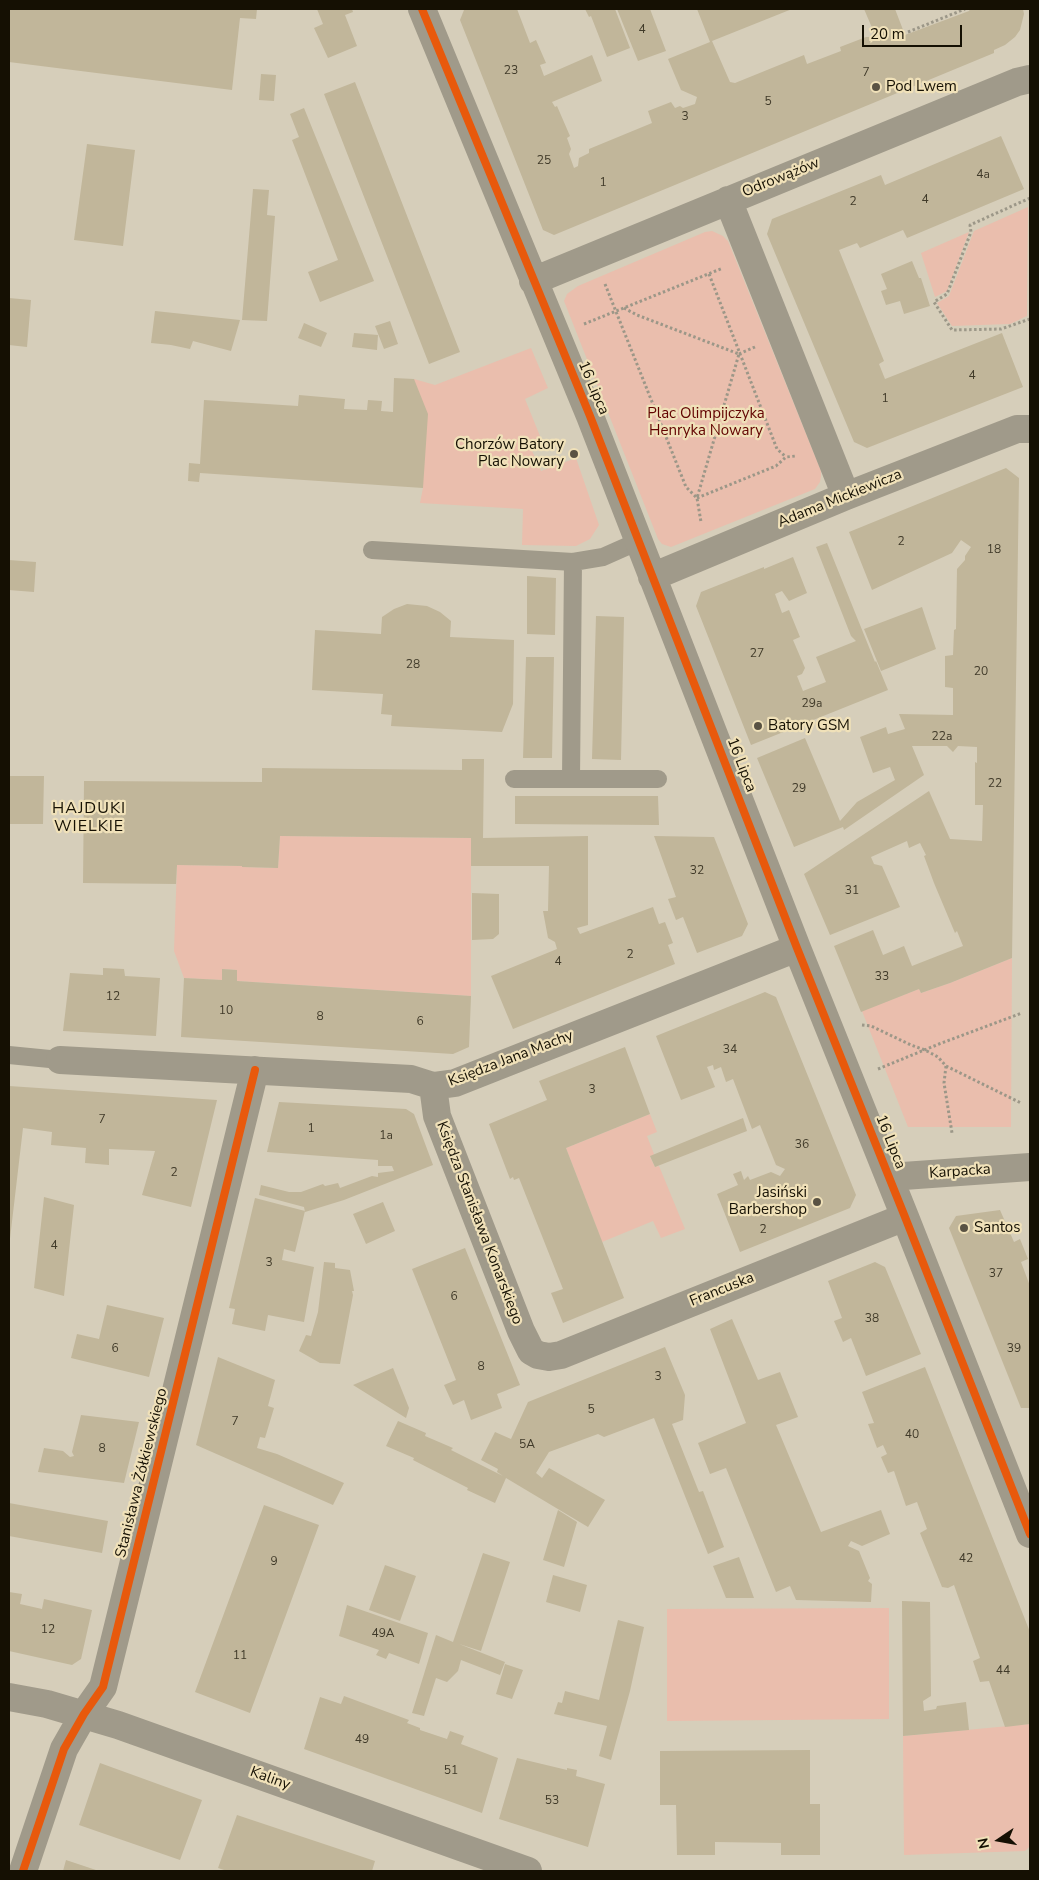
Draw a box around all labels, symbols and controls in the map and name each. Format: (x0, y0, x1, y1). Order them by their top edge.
scale bar (864, 15, 964, 47)
house number: 4 (638, 23, 646, 37)
text: 20 m (870, 24, 905, 44)
house number: 23 (504, 64, 518, 78)
house number: 7 (862, 66, 870, 80)
place label: Pod Lwem (886, 78, 957, 96)
marker: Pod Lwem (870, 81, 882, 93)
house number: 5 (764, 95, 772, 109)
house number: 3 (681, 110, 689, 124)
house number: 25 (537, 154, 551, 168)
street label: Odrowążów (740, 154, 822, 202)
house number: 4a (976, 168, 990, 182)
house number: 1 (599, 176, 607, 190)
house number: 4 (921, 193, 929, 207)
house number: 2 (849, 195, 857, 209)
street label: 16 Lipca (574, 358, 612, 418)
house number: 4 (968, 369, 976, 383)
house number: 1 (881, 392, 889, 406)
park label: Plac Olimpijczyka Henryka Nowary (647, 405, 765, 440)
place label: Chorzów Batory Plac Nowary (455, 436, 564, 471)
marker: Chorzów Batory Plac Nowary (568, 448, 580, 460)
street label: Adama Mickiewicza (775, 466, 905, 532)
house number: 2 (897, 535, 905, 549)
house number: 18 (987, 543, 1001, 557)
house number: 27 (750, 647, 764, 661)
house number: 28 (406, 658, 420, 672)
house number: 20 (974, 665, 988, 679)
house number: 29a (802, 697, 822, 711)
place label: Batory GSM (768, 717, 850, 735)
marker: Batory GSM (752, 720, 764, 732)
house number: 22a (932, 730, 952, 744)
street label: 16 Lipca (722, 735, 760, 795)
house number: 22 (988, 777, 1002, 791)
house number: 29 (792, 782, 806, 796)
district label: HAJDUKI WIELKIE (51, 799, 127, 837)
house number: 32 (690, 864, 704, 878)
house number: 31 (845, 884, 859, 898)
house number: 2 (626, 948, 634, 962)
house number: 4 (554, 955, 562, 969)
house number: 33 (875, 970, 889, 984)
house number: 12 (106, 990, 120, 1004)
house number: 10 (219, 1004, 233, 1018)
house number: 8 (316, 1010, 324, 1024)
house number: 6 (416, 1015, 424, 1029)
street label: Księdza Jana Machy (446, 1027, 576, 1091)
house number: 34 (723, 1043, 737, 1057)
house number: 3 (588, 1083, 596, 1097)
street label: 16 Lipca (871, 1112, 909, 1172)
house number: 7 (98, 1113, 106, 1127)
street label: Księdza Stanisława Konarskiego (432, 1119, 526, 1327)
house number: 1 (307, 1122, 315, 1136)
house number: 1a (379, 1129, 393, 1143)
house number: 36 (795, 1138, 809, 1152)
street label: Karpacka (929, 1161, 991, 1183)
house number: 2 (170, 1166, 178, 1180)
place label: Jasiński Barbershop (729, 1184, 807, 1219)
marker: Jasiński Barbershop (811, 1196, 823, 1208)
place label: Santos (974, 1219, 1020, 1237)
marker: Santos (958, 1222, 970, 1234)
house number: 2 (759, 1223, 767, 1237)
house number: 4 (50, 1239, 58, 1253)
house number: 3 (265, 1256, 273, 1270)
house number: 37 (989, 1267, 1003, 1281)
street label: Francuska (687, 1269, 757, 1311)
house number: 6 (450, 1290, 458, 1304)
house number: 38 (865, 1312, 879, 1326)
house number: 6 (111, 1342, 119, 1356)
house number: 39 (1007, 1342, 1021, 1356)
house number: 8 (477, 1360, 485, 1374)
house number: 3 (654, 1370, 662, 1384)
street label: Stanisława Żółkiewskiego (112, 1386, 172, 1560)
house number: 5 (587, 1403, 595, 1417)
house number: 7 (231, 1415, 239, 1429)
house number: 40 (905, 1428, 919, 1442)
house number: 5A (519, 1438, 535, 1452)
house number: 8 (98, 1442, 106, 1456)
house number: 42 (959, 1552, 973, 1566)
house number: 9 (270, 1555, 278, 1569)
house number: 12 (41, 1623, 55, 1637)
house number: 49A (371, 1627, 395, 1641)
house number: 11 (233, 1649, 247, 1663)
house number: 44 (996, 1664, 1010, 1678)
house number: 49 (355, 1733, 369, 1747)
street label: Kaliny (247, 1763, 293, 1795)
house number: 51 (444, 1764, 458, 1778)
house number: 53 (545, 1794, 559, 1808)
north arrow (974, 1815, 1024, 1865)
text: N (973, 1836, 994, 1850)

